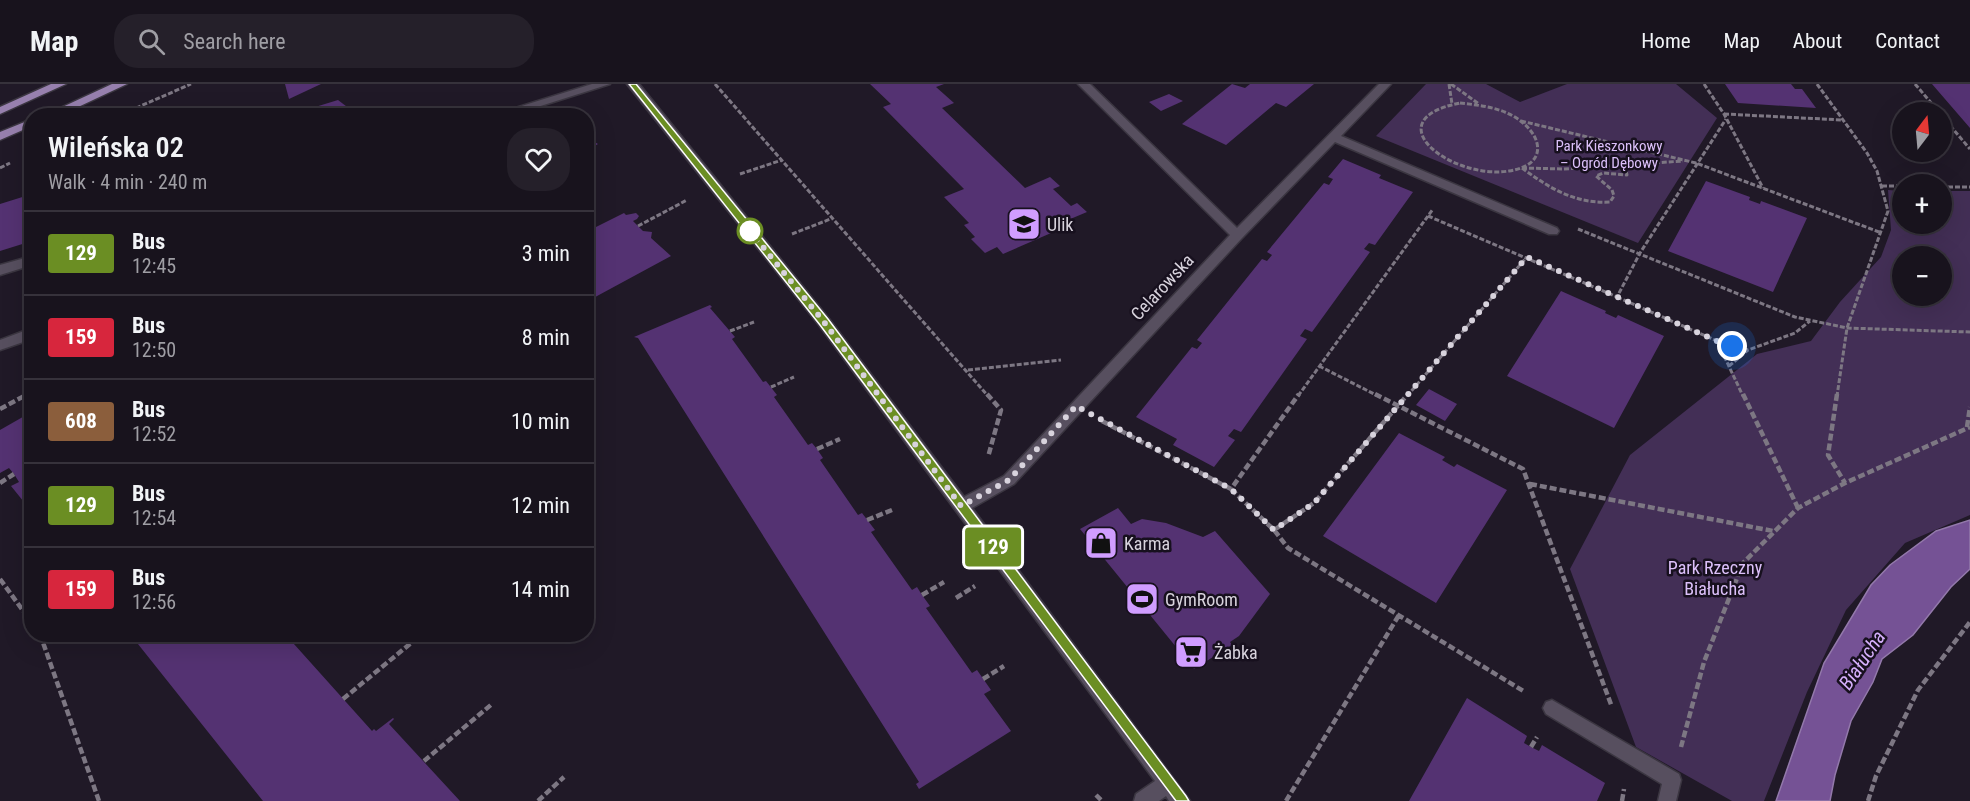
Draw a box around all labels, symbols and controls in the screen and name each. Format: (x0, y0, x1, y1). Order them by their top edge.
search box (114, 14, 534, 68)
text: Map (30, 25, 78, 58)
icon: search (135, 25, 168, 58)
text: Search here (183, 29, 286, 54)
text: Home (1641, 29, 1691, 53)
text: Map (1724, 29, 1760, 53)
text: About (1793, 29, 1842, 53)
text: Contact (1875, 29, 1940, 53)
north arrow (1892, 102, 1952, 162)
map controls (1892, 102, 1952, 306)
button: heart (507, 128, 570, 191)
text: Wileńska 02 (48, 131, 184, 164)
park label: Park Kieszonkowy – Ogród Dębowy (1555, 137, 1663, 172)
text: Walk · 4 min · 240 m (48, 170, 207, 194)
button: + (1892, 174, 1952, 234)
school or university icon: Ulik (1006, 206, 1042, 242)
place label: Ulik (1047, 214, 1073, 235)
unlabelled marker (737, 218, 763, 244)
text: Bus (132, 229, 165, 254)
text: 129 (65, 241, 97, 265)
text: 3 min (522, 241, 570, 266)
button: − (1892, 246, 1952, 306)
street label: Celarowska (1126, 250, 1198, 324)
text: 12:45 (132, 254, 176, 278)
text: Bus (132, 313, 165, 338)
text: 159 (65, 325, 97, 349)
text: 8 min (522, 325, 570, 350)
your location (1717, 331, 1747, 361)
text: 12:50 (132, 338, 176, 362)
text: Bus (132, 397, 165, 422)
text: 608 (65, 409, 97, 433)
text: 10 min (511, 409, 570, 434)
text: 12:52 (132, 422, 176, 446)
text: Bus (132, 481, 165, 506)
text: 129 (65, 493, 97, 517)
text: 12 min (511, 493, 570, 518)
text: 12:54 (132, 506, 176, 530)
shop icon: Karma (1083, 525, 1119, 561)
line badge: 129 (958, 528, 1028, 566)
place label: Karma (1124, 533, 1170, 554)
text: 129 (977, 535, 1009, 559)
park label: Park Rzeczny Białucha (1668, 557, 1763, 599)
text: Bus (132, 565, 165, 590)
text: 159 (65, 577, 97, 601)
text: 14 min (511, 577, 570, 602)
sports icon: GymRoom (1124, 581, 1160, 617)
place label: GymRoom (1165, 589, 1238, 610)
text: 12:56 (132, 590, 176, 614)
water label: Białucha (1834, 626, 1890, 694)
supermarket icon: Żabka (1173, 634, 1209, 670)
place label: Żabka (1214, 642, 1258, 663)

